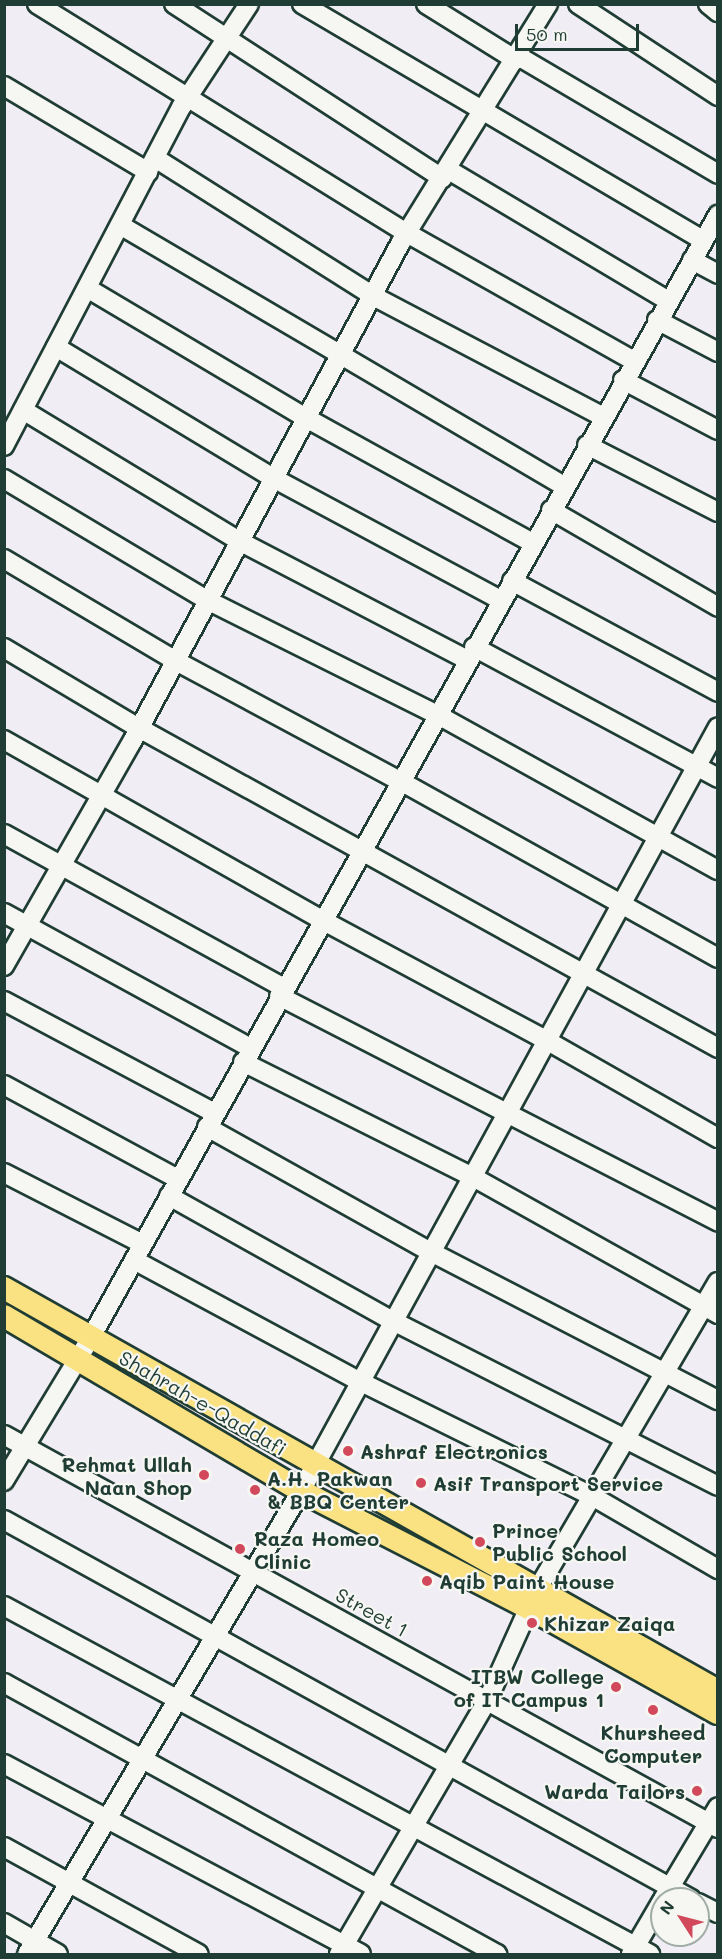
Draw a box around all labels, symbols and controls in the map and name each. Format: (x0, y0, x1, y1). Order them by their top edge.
scale bar (518, 12, 642, 50)
text: 50 m (526, 22, 568, 46)
street label: Shahrah-e-Qaddafi (115, 1345, 291, 1461)
place label: Ashraf Electronics (360, 1439, 548, 1463)
marker: Ashraf Electronics (341, 1444, 355, 1458)
place label: Rehmat Ullah Naan Shop (62, 1452, 192, 1499)
place label: A.H. Pakwan & BBQ Center (267, 1466, 409, 1513)
marker: Rehmat Ullah Naan Shop (197, 1468, 211, 1482)
place label: Asif Transport Service (433, 1471, 663, 1495)
marker: Asif Transport Service (414, 1476, 428, 1490)
marker: A.H. Pakwan & BBQ Center (248, 1483, 262, 1497)
place label: Prince Public School (492, 1518, 627, 1565)
place label: Raza Homeo Clinic (254, 1526, 379, 1573)
marker: Prince Public School (473, 1535, 487, 1549)
marker: Raza Homeo Clinic (231, 1540, 249, 1558)
place label: Aqib Paint House (439, 1569, 614, 1593)
marker: Aqib Paint House (420, 1574, 434, 1588)
street label: Street 1 (332, 1582, 412, 1642)
place label: Khizar Zaiqa (544, 1611, 675, 1635)
marker: Khizar Zaiqa (525, 1616, 539, 1630)
place label: ITBW College of IT Campus 1 (454, 1664, 604, 1711)
marker: ITBW College of IT Campus 1 (609, 1680, 623, 1694)
marker: Khursheed Computer (646, 1703, 660, 1717)
place label: Khursheed Computer (601, 1720, 705, 1767)
place label: Warda Tailors (544, 1779, 685, 1803)
marker: Warda Tailors (690, 1784, 704, 1798)
north arrow (650, 1887, 710, 1947)
text: N (655, 1896, 679, 1918)

